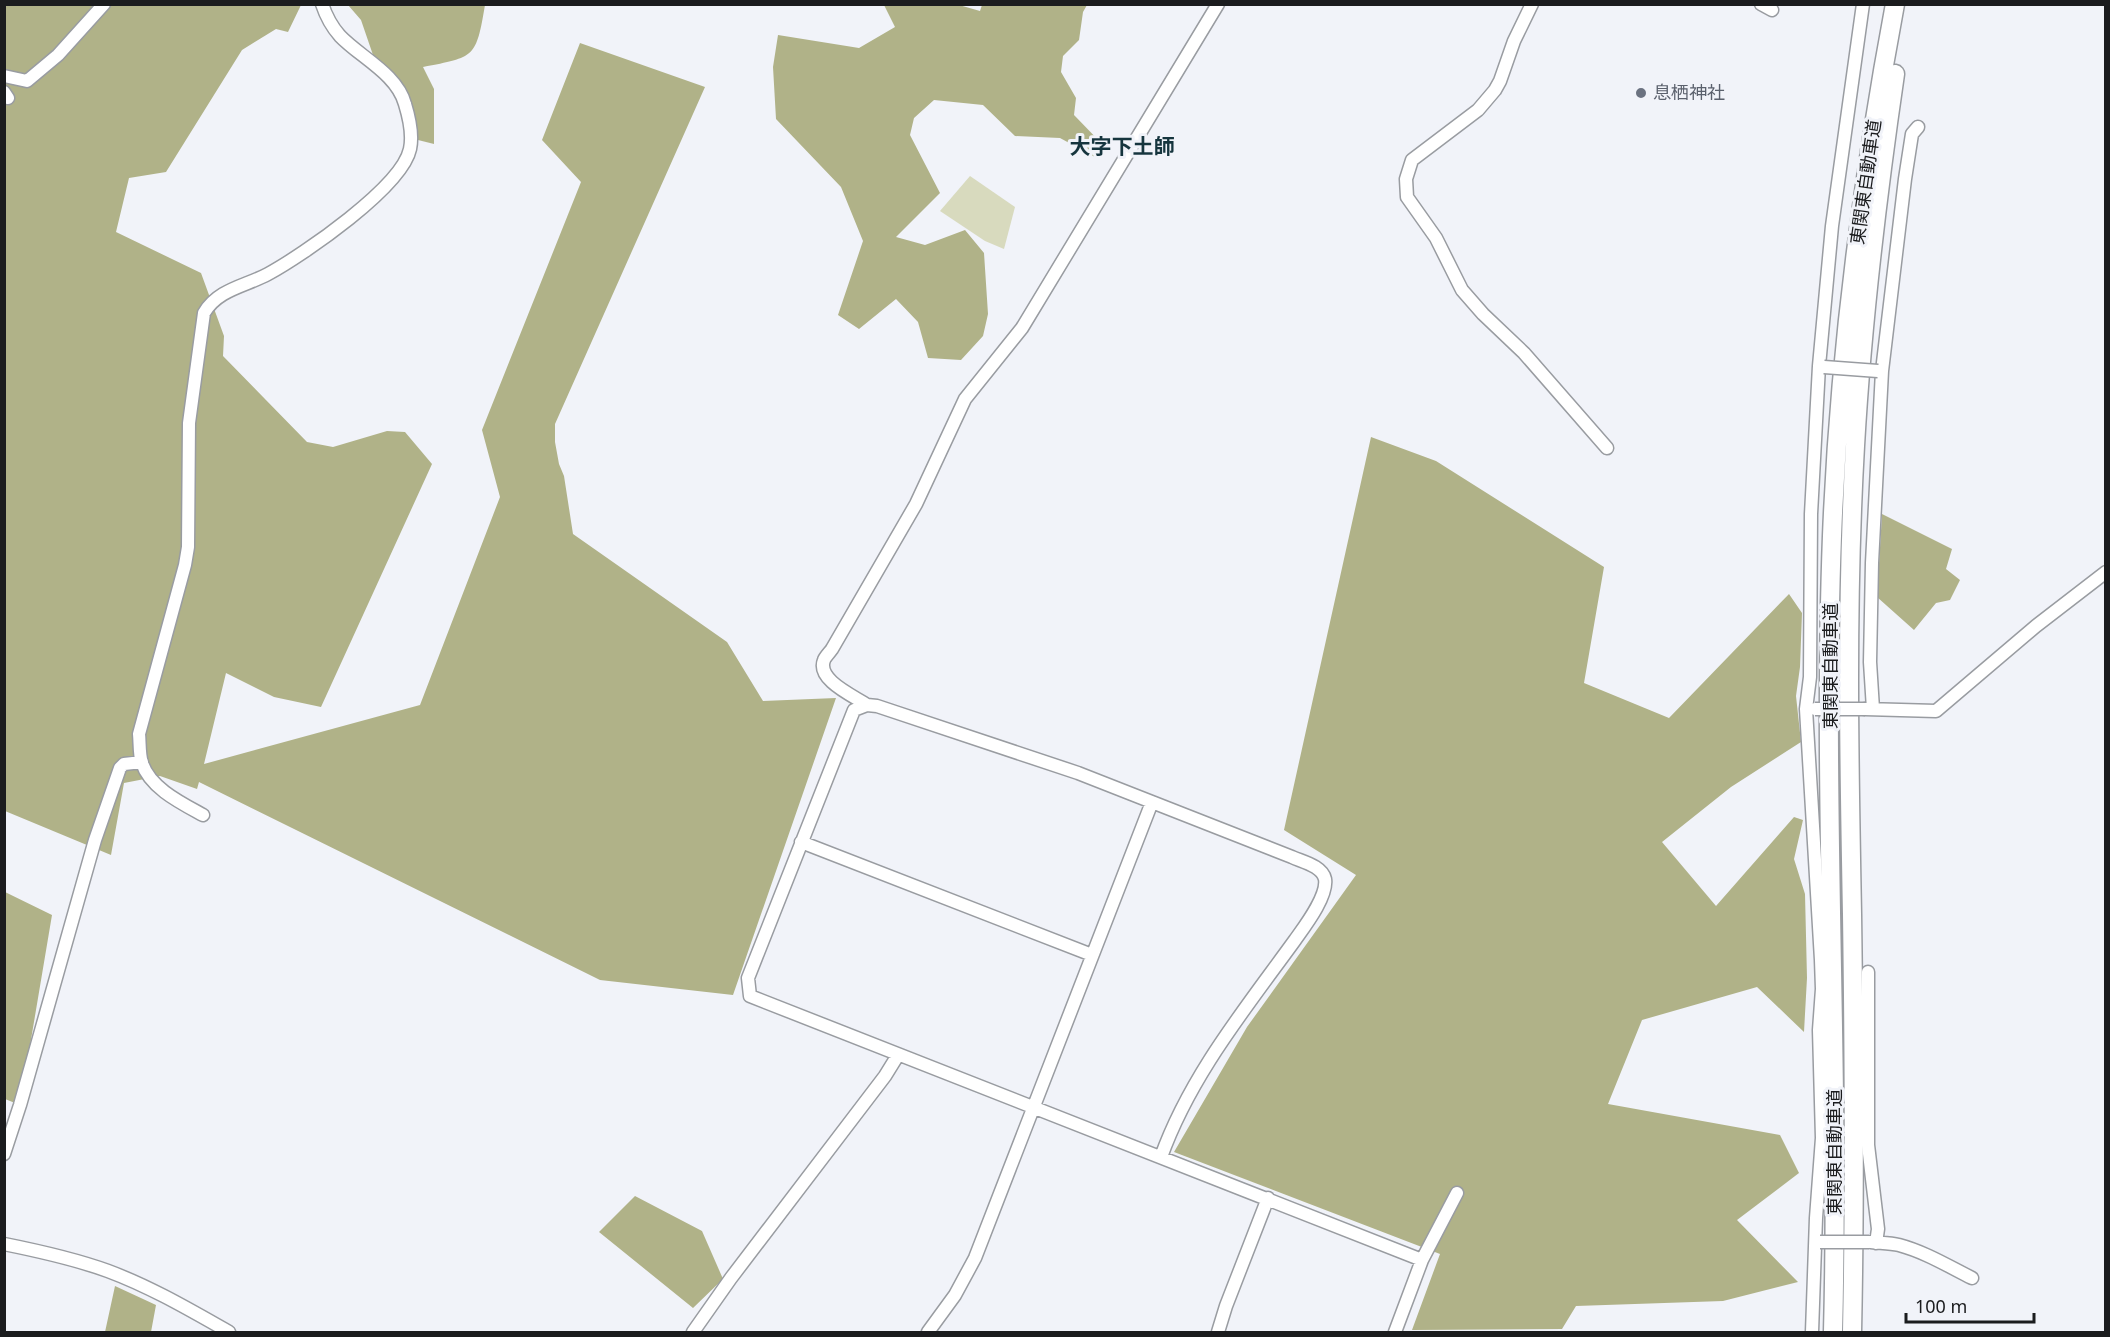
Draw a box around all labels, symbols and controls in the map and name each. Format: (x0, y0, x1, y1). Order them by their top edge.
place label: 息栖神社 (1653, 80, 1725, 104)
marker: 息栖神社 (1634, 86, 1648, 100)
street label: 東関東自動車道 (1844, 118, 1886, 246)
district label: 大字下土師 (1070, 132, 1175, 160)
street label: 東関東自動車道 (1818, 603, 1842, 729)
street label: 東関東自動車道 (1822, 1089, 1846, 1215)
scale bar (1906, 1286, 2034, 1324)
text: 100 m (1915, 1294, 1967, 1318)

